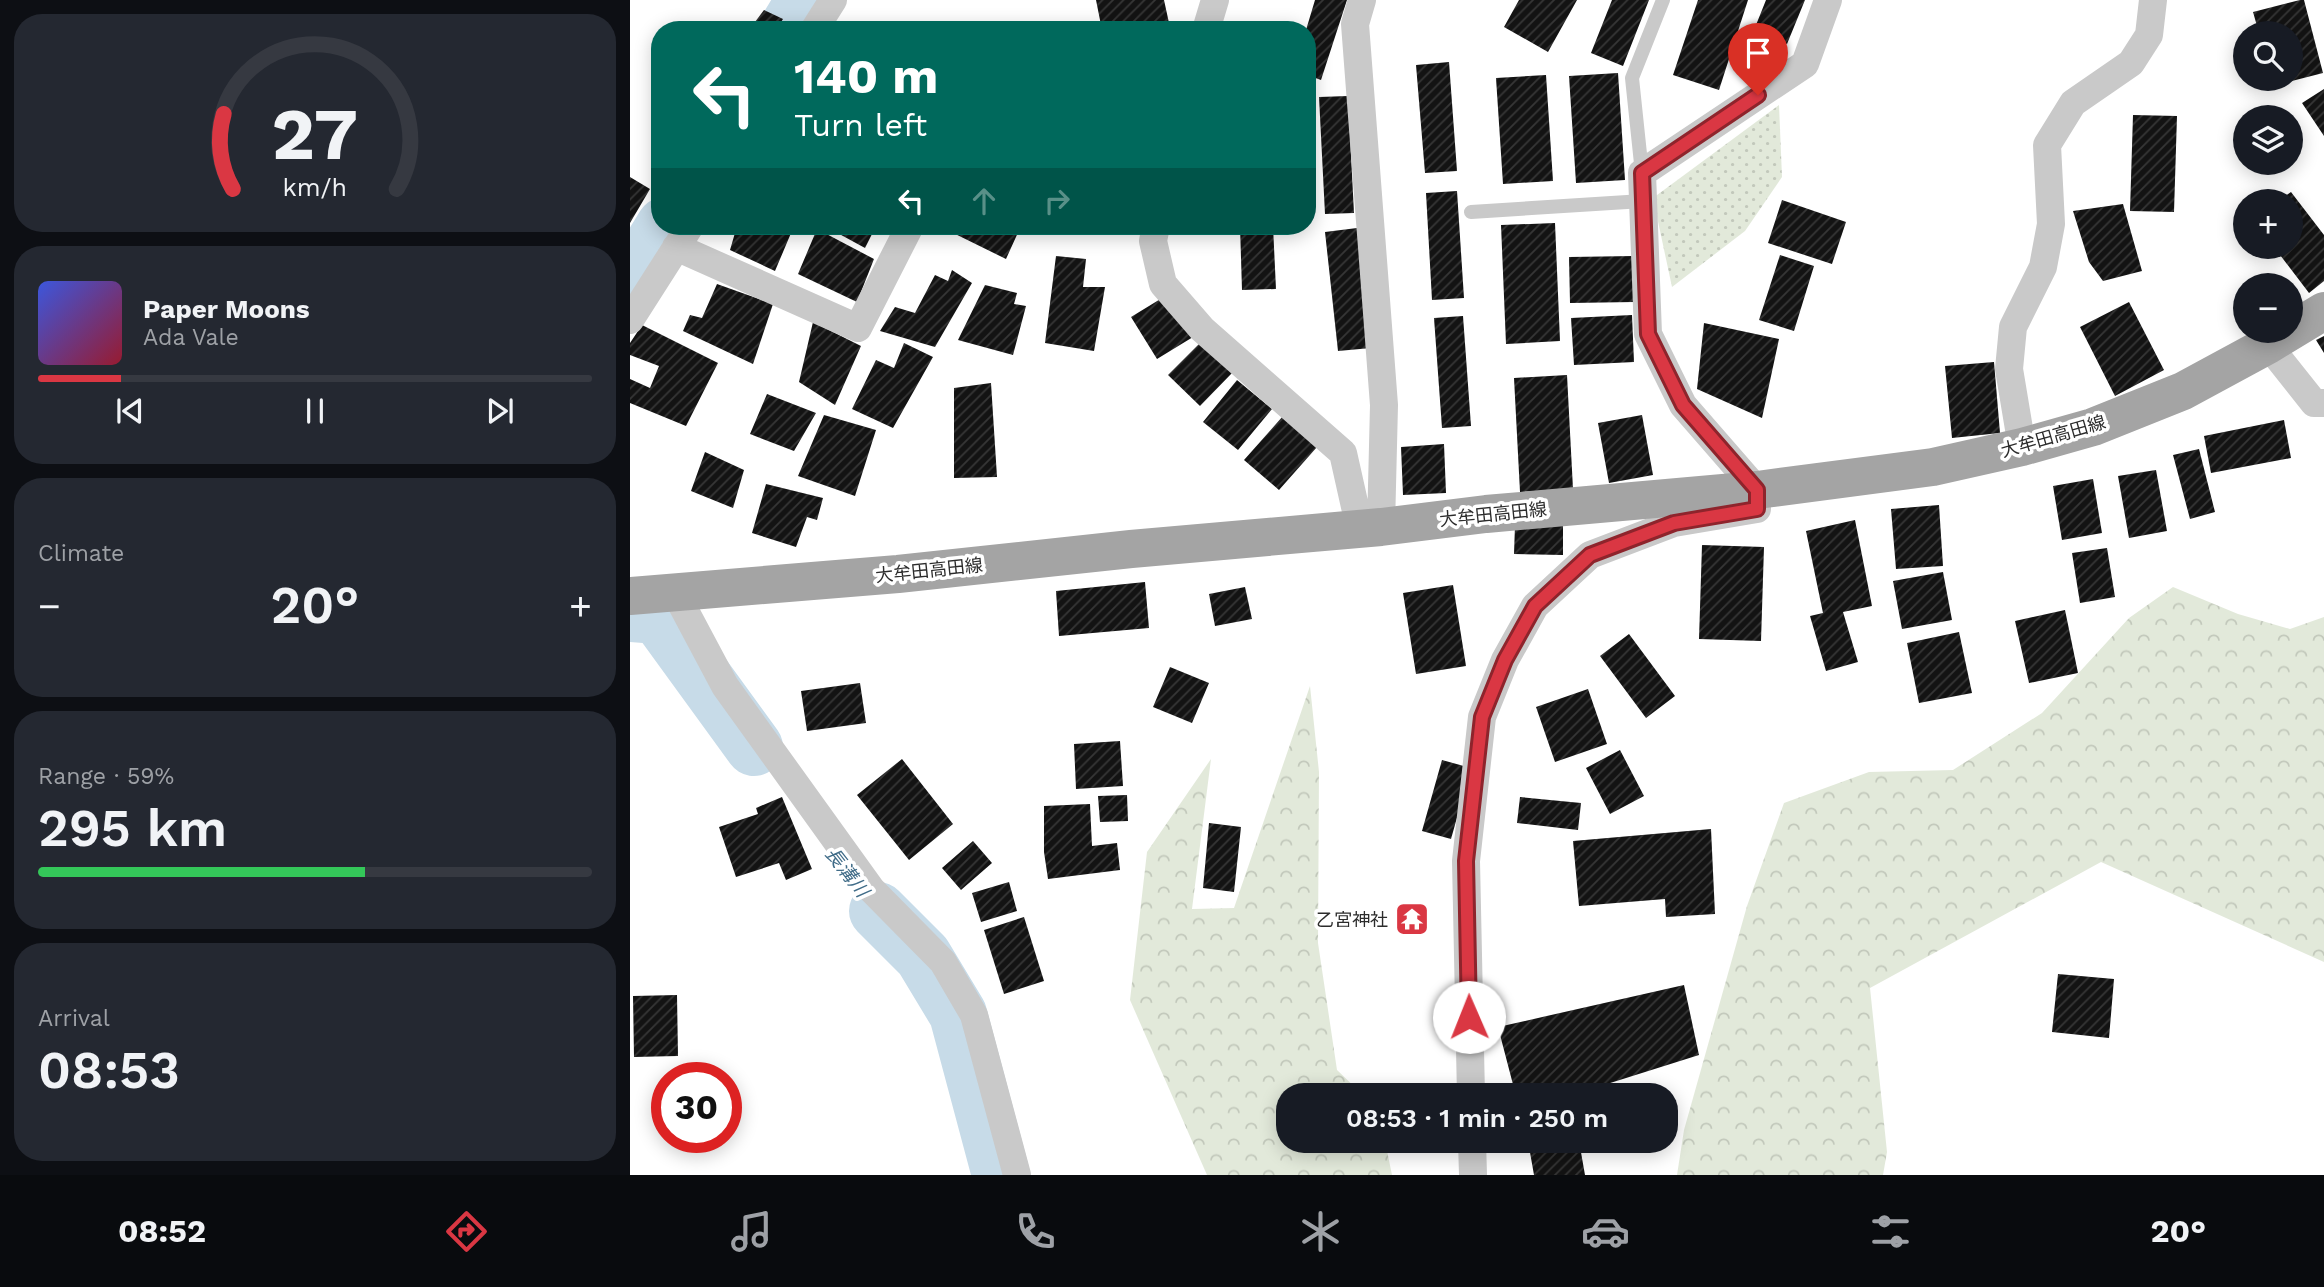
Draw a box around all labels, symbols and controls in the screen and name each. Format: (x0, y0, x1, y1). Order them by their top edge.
map controls (2233, 21, 2303, 343)
button: search (2233, 21, 2303, 91)
pin (1728, 23, 1788, 95)
icon: arrive (1739, 34, 1777, 72)
text: 140 m (794, 47, 938, 105)
icon: left (679, 49, 770, 140)
text: 27 (272, 91, 358, 177)
button: layers (2233, 105, 2303, 175)
text: Turn left (794, 106, 927, 144)
text: km/h (283, 173, 347, 202)
icon: left (892, 182, 930, 220)
icon: ahead (965, 182, 1003, 220)
icon: right (1038, 182, 1076, 220)
button: + (2233, 189, 2303, 259)
button: − (2233, 273, 2303, 343)
text: Paper Moons (143, 294, 310, 324)
text: Ada Vale (143, 324, 239, 351)
icon: previous (111, 392, 149, 430)
icon: pause (296, 392, 334, 430)
icon: next (481, 392, 519, 430)
street label: 大牟田高田線 (1998, 411, 2108, 461)
street label: 大牟田高田線 (1438, 498, 1548, 530)
text: Climate (38, 540, 124, 567)
street label: 大牟田高田線 (874, 554, 984, 586)
text: 20° (271, 575, 359, 636)
text: − (38, 584, 61, 628)
text: + (569, 584, 592, 628)
text: Range · 59% (38, 763, 174, 790)
text: 295 km (38, 798, 227, 859)
water label: 長溝川 (820, 842, 875, 903)
temple icon: 乙宮神社 (1393, 900, 1431, 938)
place label: 乙宮神社 (1316, 909, 1388, 930)
position arrow (1432, 980, 1506, 1054)
text: Arrival (38, 1005, 110, 1032)
text: 08:53 (38, 1040, 180, 1101)
speed limit sign: 30 (651, 1062, 742, 1153)
text: 08:53 · 1 min · 250 m (1346, 1103, 1608, 1133)
icon: directions (442, 1207, 491, 1256)
icon: music (727, 1207, 776, 1256)
icon: phone (1011, 1207, 1060, 1256)
icon: climate (1296, 1207, 1345, 1256)
icon: car (1581, 1207, 1630, 1256)
icon: filters (1866, 1207, 1915, 1256)
text: 08:52 (118, 1212, 206, 1250)
text: 20° (2151, 1212, 2206, 1250)

